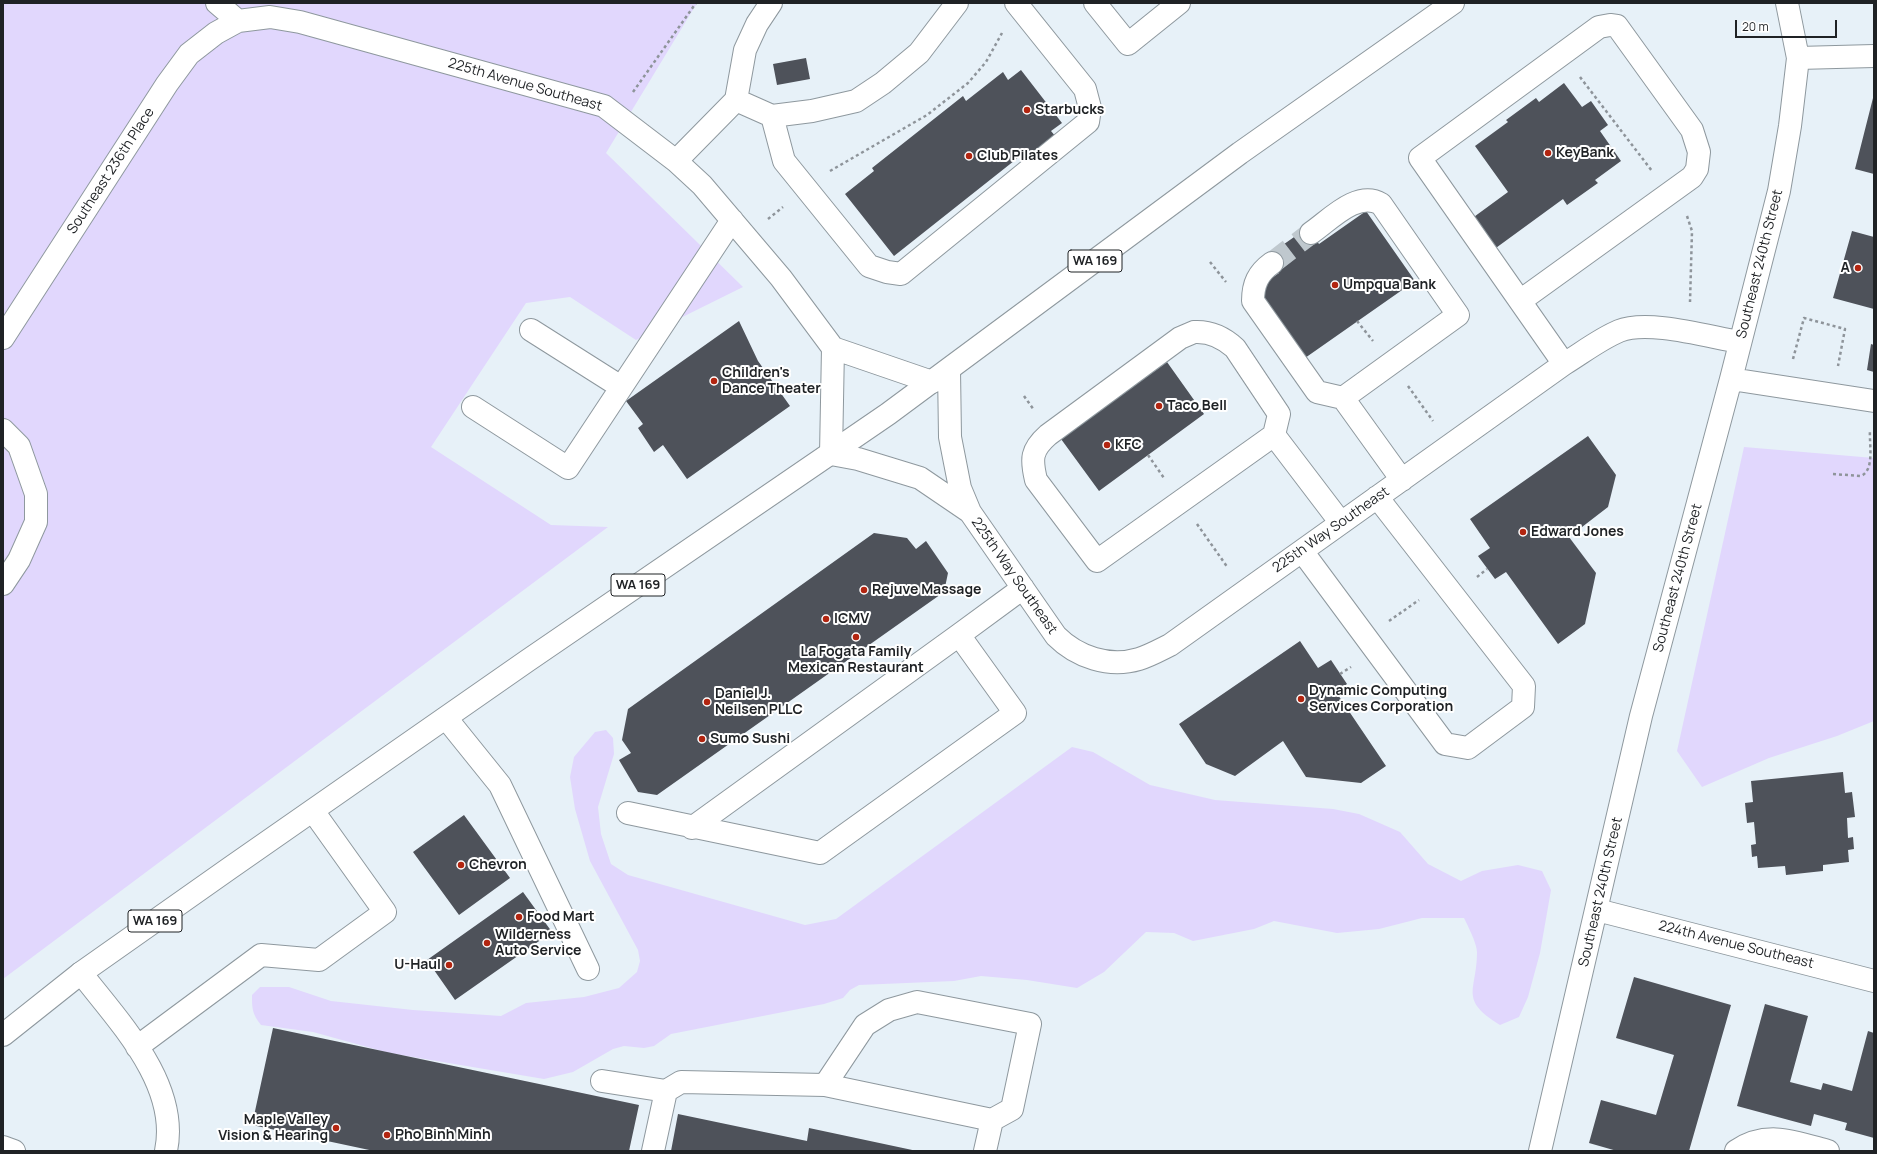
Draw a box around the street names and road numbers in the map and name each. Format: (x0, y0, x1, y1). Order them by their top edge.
street label: 225th Avenue Southeast (446, 55, 604, 115)
street label: Southeast 236th Place (64, 105, 158, 237)
street label: Southeast 240th Street (1733, 188, 1787, 340)
road number: WA 169 (1068, 250, 1122, 272)
street label: 225th Way Southeast (1269, 483, 1393, 577)
street label: Southeast 240th Street (1650, 502, 1706, 654)
street label: 225th Way Southeast (967, 514, 1061, 638)
road number: WA 169 (611, 574, 665, 596)
street label: Southeast 240th Street (1576, 816, 1626, 968)
road number: WA 169 (128, 910, 182, 932)
street label: 224th Avenue Southeast (1657, 918, 1815, 972)

